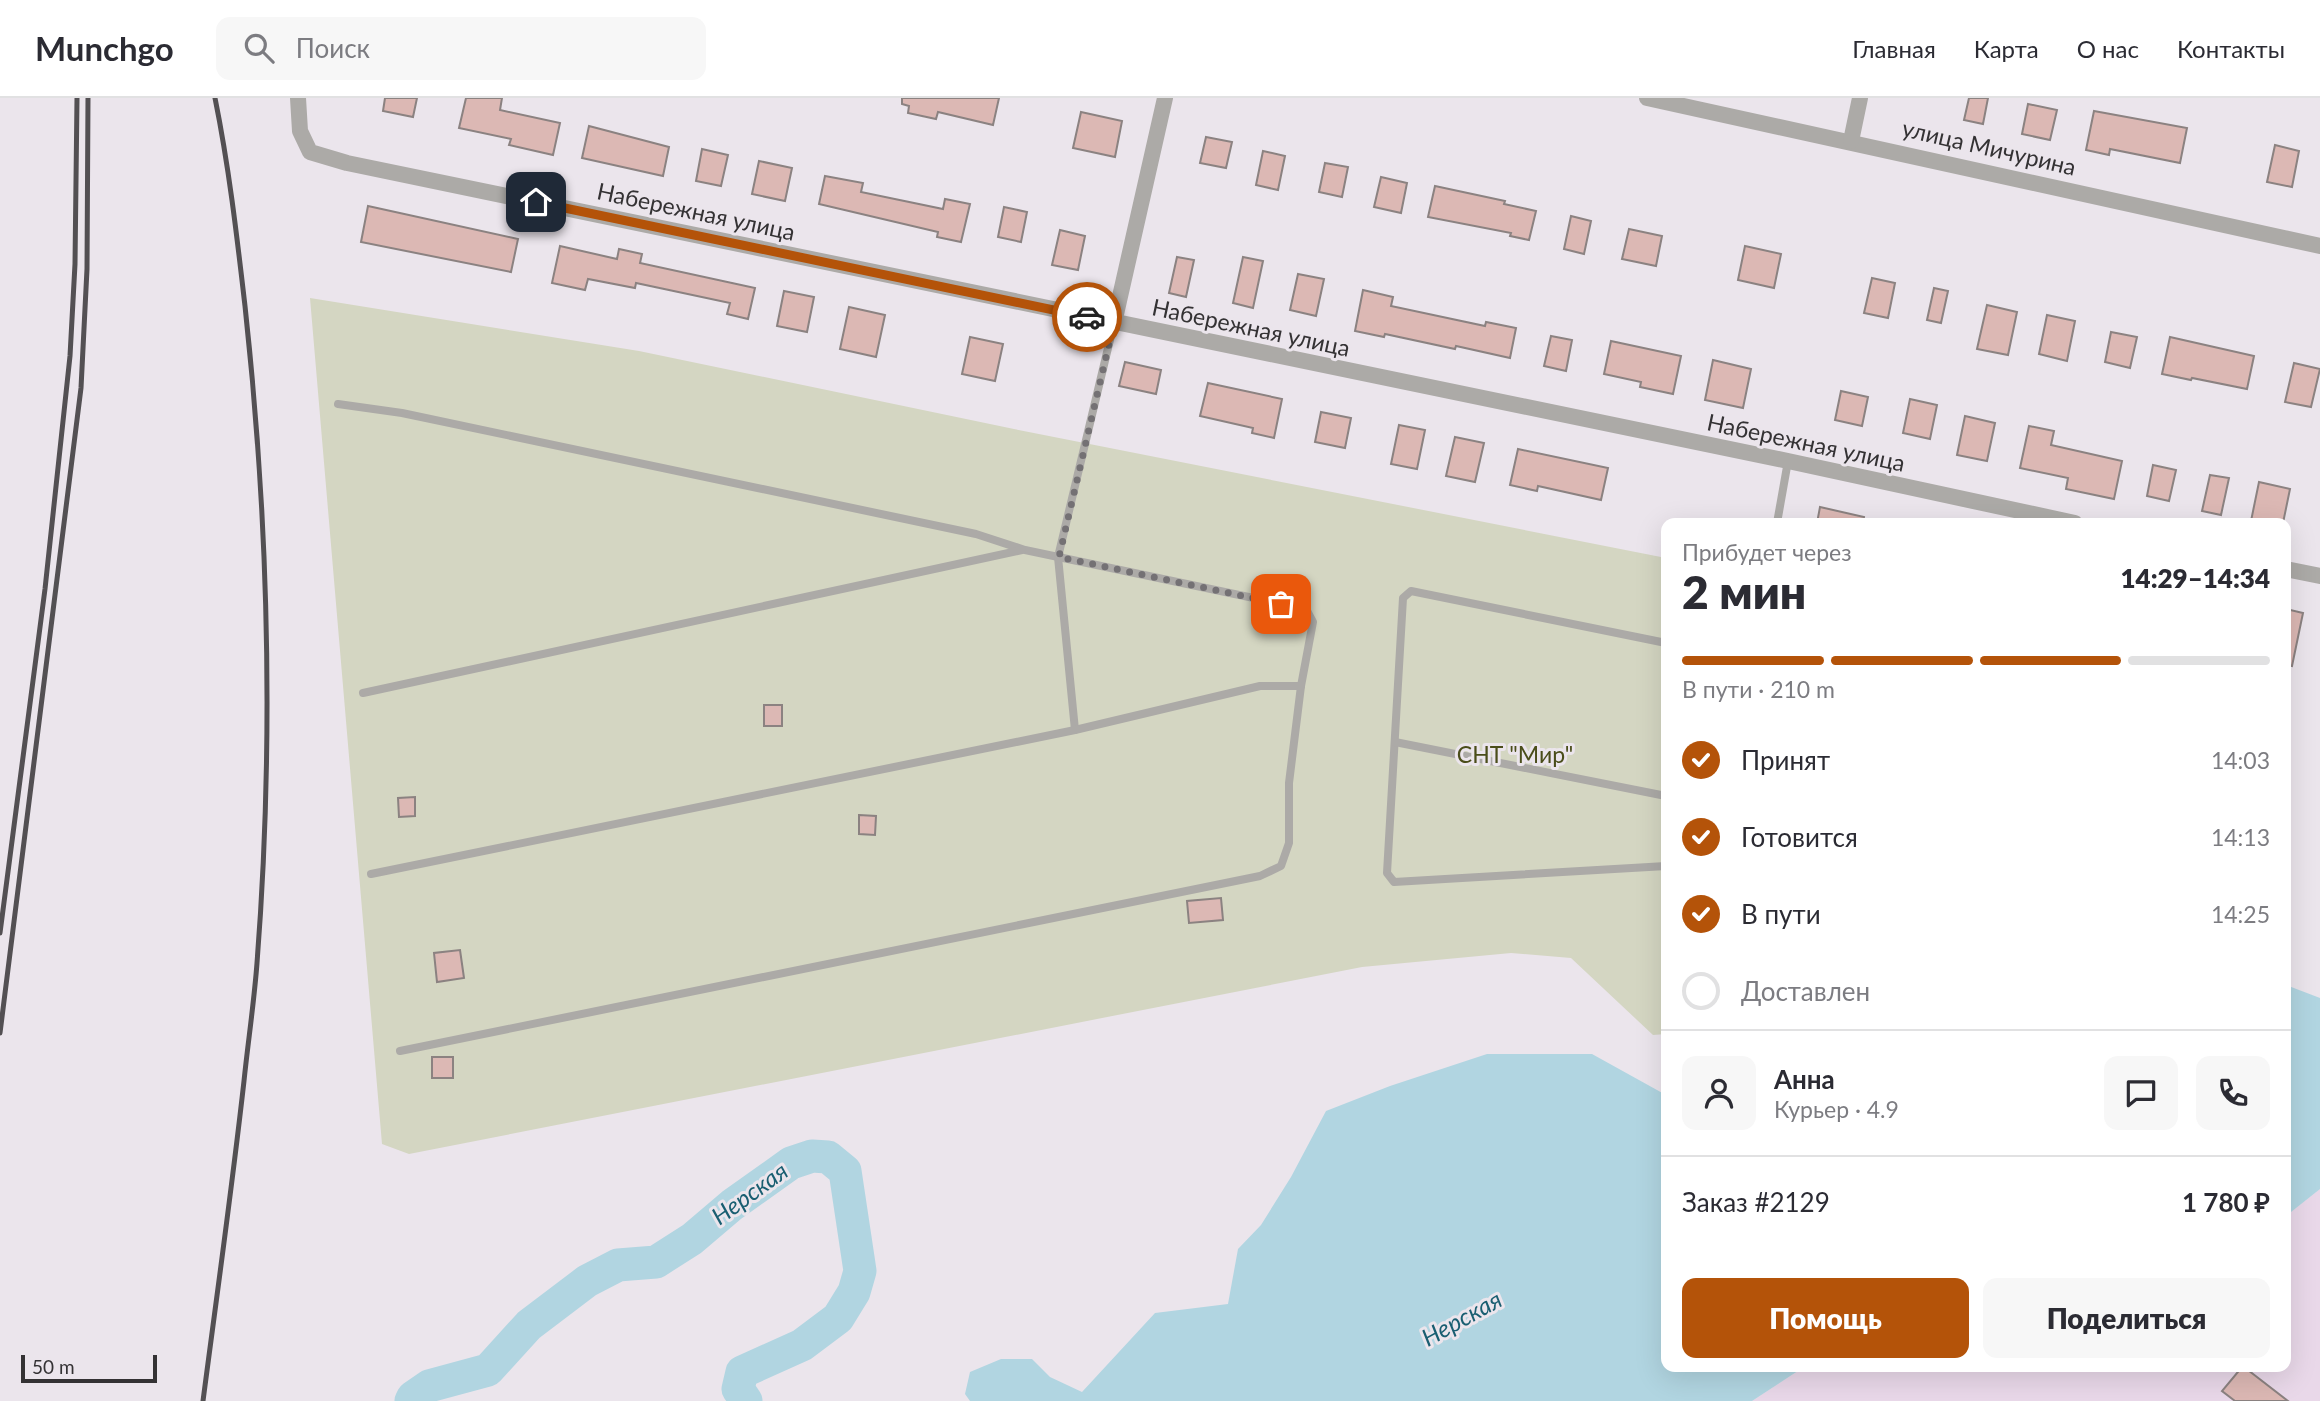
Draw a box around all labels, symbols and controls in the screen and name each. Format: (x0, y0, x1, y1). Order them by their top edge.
search box (216, 17, 706, 80)
text: Munchgo (35, 28, 174, 68)
icon: search (240, 29, 278, 67)
text: Поиск (296, 32, 370, 64)
text: Главная (1852, 34, 1936, 63)
text: Карта (1974, 34, 2039, 63)
text: О нас (2077, 34, 2139, 63)
text: Контакты (2177, 34, 2285, 63)
street label: улица Мичурина (1900, 113, 2079, 181)
pin (506, 172, 566, 232)
street label: Набережная улица (595, 176, 798, 246)
icon: home (517, 183, 555, 221)
courier (1052, 282, 1122, 352)
street label: Набережная улица (1150, 292, 1353, 362)
icon: car (1068, 298, 1106, 336)
street label: Набережная улица (1705, 407, 1908, 477)
text: Прибудет через (1682, 538, 1852, 566)
text: 14:29–14:34 (2120, 562, 2270, 594)
text: 2 мин (1682, 564, 1806, 619)
pin (1251, 574, 1311, 634)
icon: bag (1262, 585, 1300, 623)
text: В пути · 210 m (1682, 675, 1835, 703)
park label: СНТ "Мир" (1457, 740, 1573, 768)
icon: check (1682, 741, 1720, 779)
text: Принят (1741, 744, 1830, 776)
text: 14:03 (2211, 746, 2270, 774)
icon: check (1682, 818, 1720, 856)
text: Готовится (1741, 821, 1858, 853)
text: 14:13 (2211, 823, 2270, 851)
icon: check (1682, 895, 1720, 933)
text: В пути (1741, 898, 1821, 930)
text: 14:25 (2211, 900, 2270, 928)
text: Доставлен (1741, 975, 1870, 1007)
button: person (1682, 1056, 1756, 1130)
button: chat (2104, 1056, 2178, 1130)
button: phone (2196, 1056, 2270, 1130)
text: Анна (1774, 1063, 1835, 1095)
text: Курьер · 4.9 (1774, 1095, 1899, 1123)
water label: Нерская (705, 1155, 793, 1230)
text: Заказ #2129 (1682, 1186, 1830, 1218)
text: 1 780 ₽ (2182, 1186, 2270, 1218)
button: Помощь (1682, 1278, 1969, 1358)
button: Поделиться (1983, 1278, 2270, 1358)
water label: Нерская (1416, 1284, 1506, 1352)
scale bar (21, 1352, 158, 1384)
text: 50 m (32, 1355, 75, 1378)

